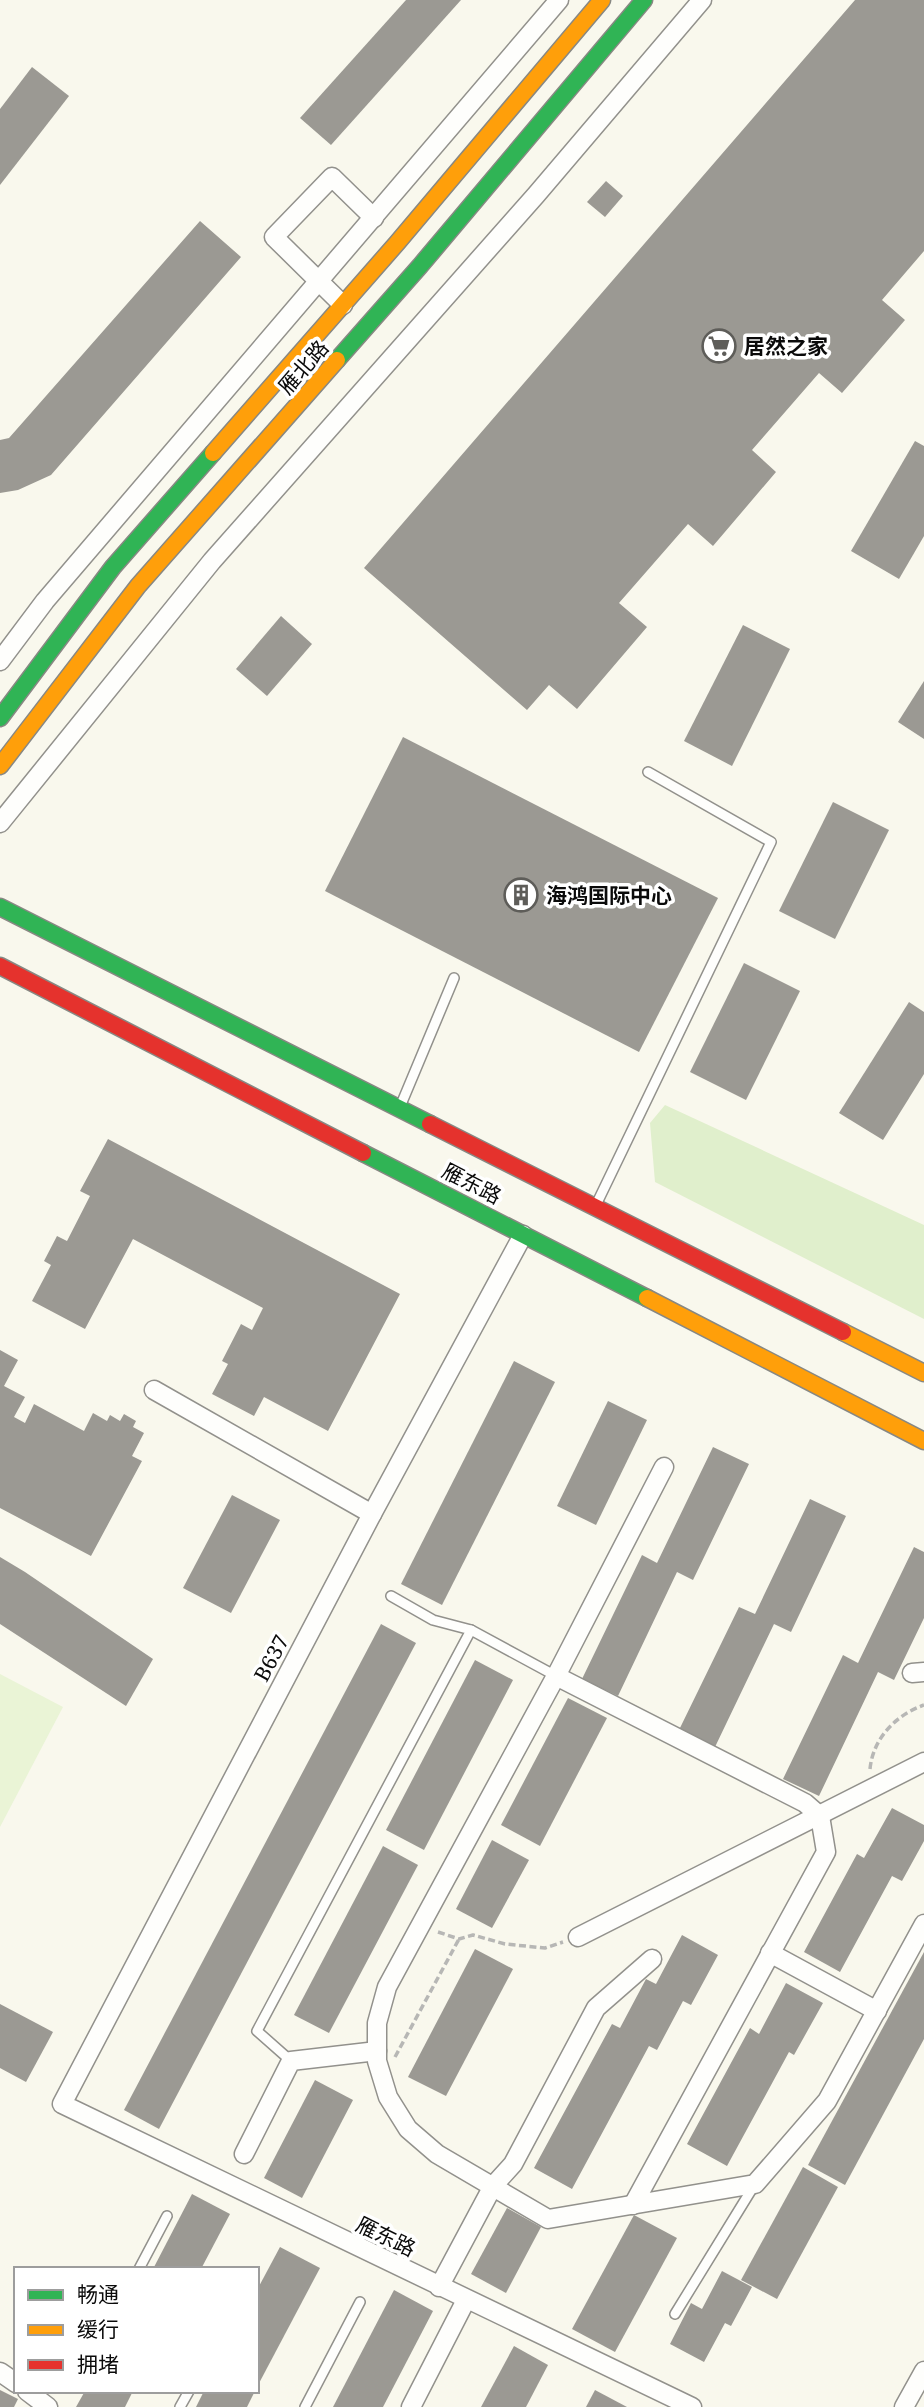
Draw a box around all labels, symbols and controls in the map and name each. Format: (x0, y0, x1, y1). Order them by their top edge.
supermarket icon: 居然之家 (700, 327, 738, 365)
place label: 居然之家 (744, 332, 828, 360)
street label: 雁北路 (272, 334, 334, 400)
building icon: 海鸿国际中心 (502, 876, 540, 914)
place label: 海鸿国际中心 (546, 881, 672, 909)
street label: 雁东路 (438, 1156, 506, 1210)
street label: B637 (247, 1630, 295, 1686)
street label: 雁东路 (352, 2210, 420, 2262)
legend (14, 2267, 259, 2393)
text: 畅通 (77, 2280, 119, 2308)
text: 缓行 (77, 2315, 119, 2343)
text: 拥堵 (77, 2350, 119, 2378)

